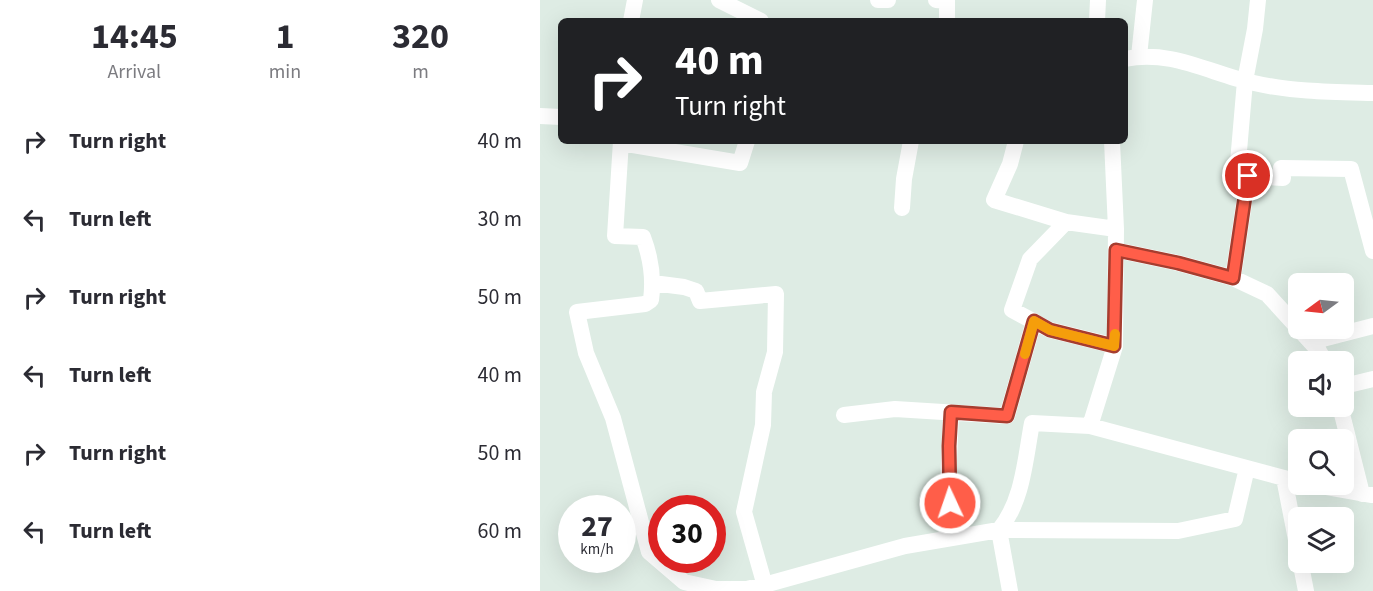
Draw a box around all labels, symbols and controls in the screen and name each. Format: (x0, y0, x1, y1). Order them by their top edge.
text: 14:45 (91, 11, 178, 62)
text: 1 (275, 11, 294, 62)
text: 320 (392, 11, 449, 62)
text: 40 m (675, 31, 764, 91)
icon: right (576, 42, 654, 120)
text: Arrival (107, 58, 161, 86)
text: min (269, 58, 301, 86)
text: m (412, 58, 429, 86)
text: Turn right (675, 87, 786, 126)
icon: right (18, 125, 51, 158)
text: Turn right (69, 125, 166, 157)
text: 40 m (477, 125, 522, 157)
pin (1222, 150, 1273, 201)
icon: arrive (1231, 159, 1264, 192)
icon: left (18, 203, 51, 236)
text: Turn left (69, 203, 151, 235)
text: 30 m (477, 203, 522, 235)
north arrow (1288, 273, 1354, 339)
map controls (1288, 273, 1354, 573)
icon: right (18, 281, 51, 314)
text: Turn right (69, 281, 166, 313)
text: 50 m (477, 281, 522, 313)
button: sound (1288, 351, 1354, 417)
icon: left (18, 359, 51, 392)
text: Turn left (69, 359, 151, 391)
text: 40 m (477, 359, 522, 391)
button: search (1288, 429, 1354, 495)
icon: right (18, 437, 51, 470)
text: Turn right (69, 437, 166, 469)
text: 50 m (477, 437, 522, 469)
position arrow (918, 471, 982, 535)
speed limit sign: 30 (648, 495, 726, 573)
text: 27 (581, 505, 613, 548)
button: layers (1288, 507, 1354, 573)
icon: left (18, 515, 51, 548)
text: Turn left (69, 515, 151, 547)
text: 60 m (477, 515, 522, 547)
text: km/h (580, 539, 614, 560)

